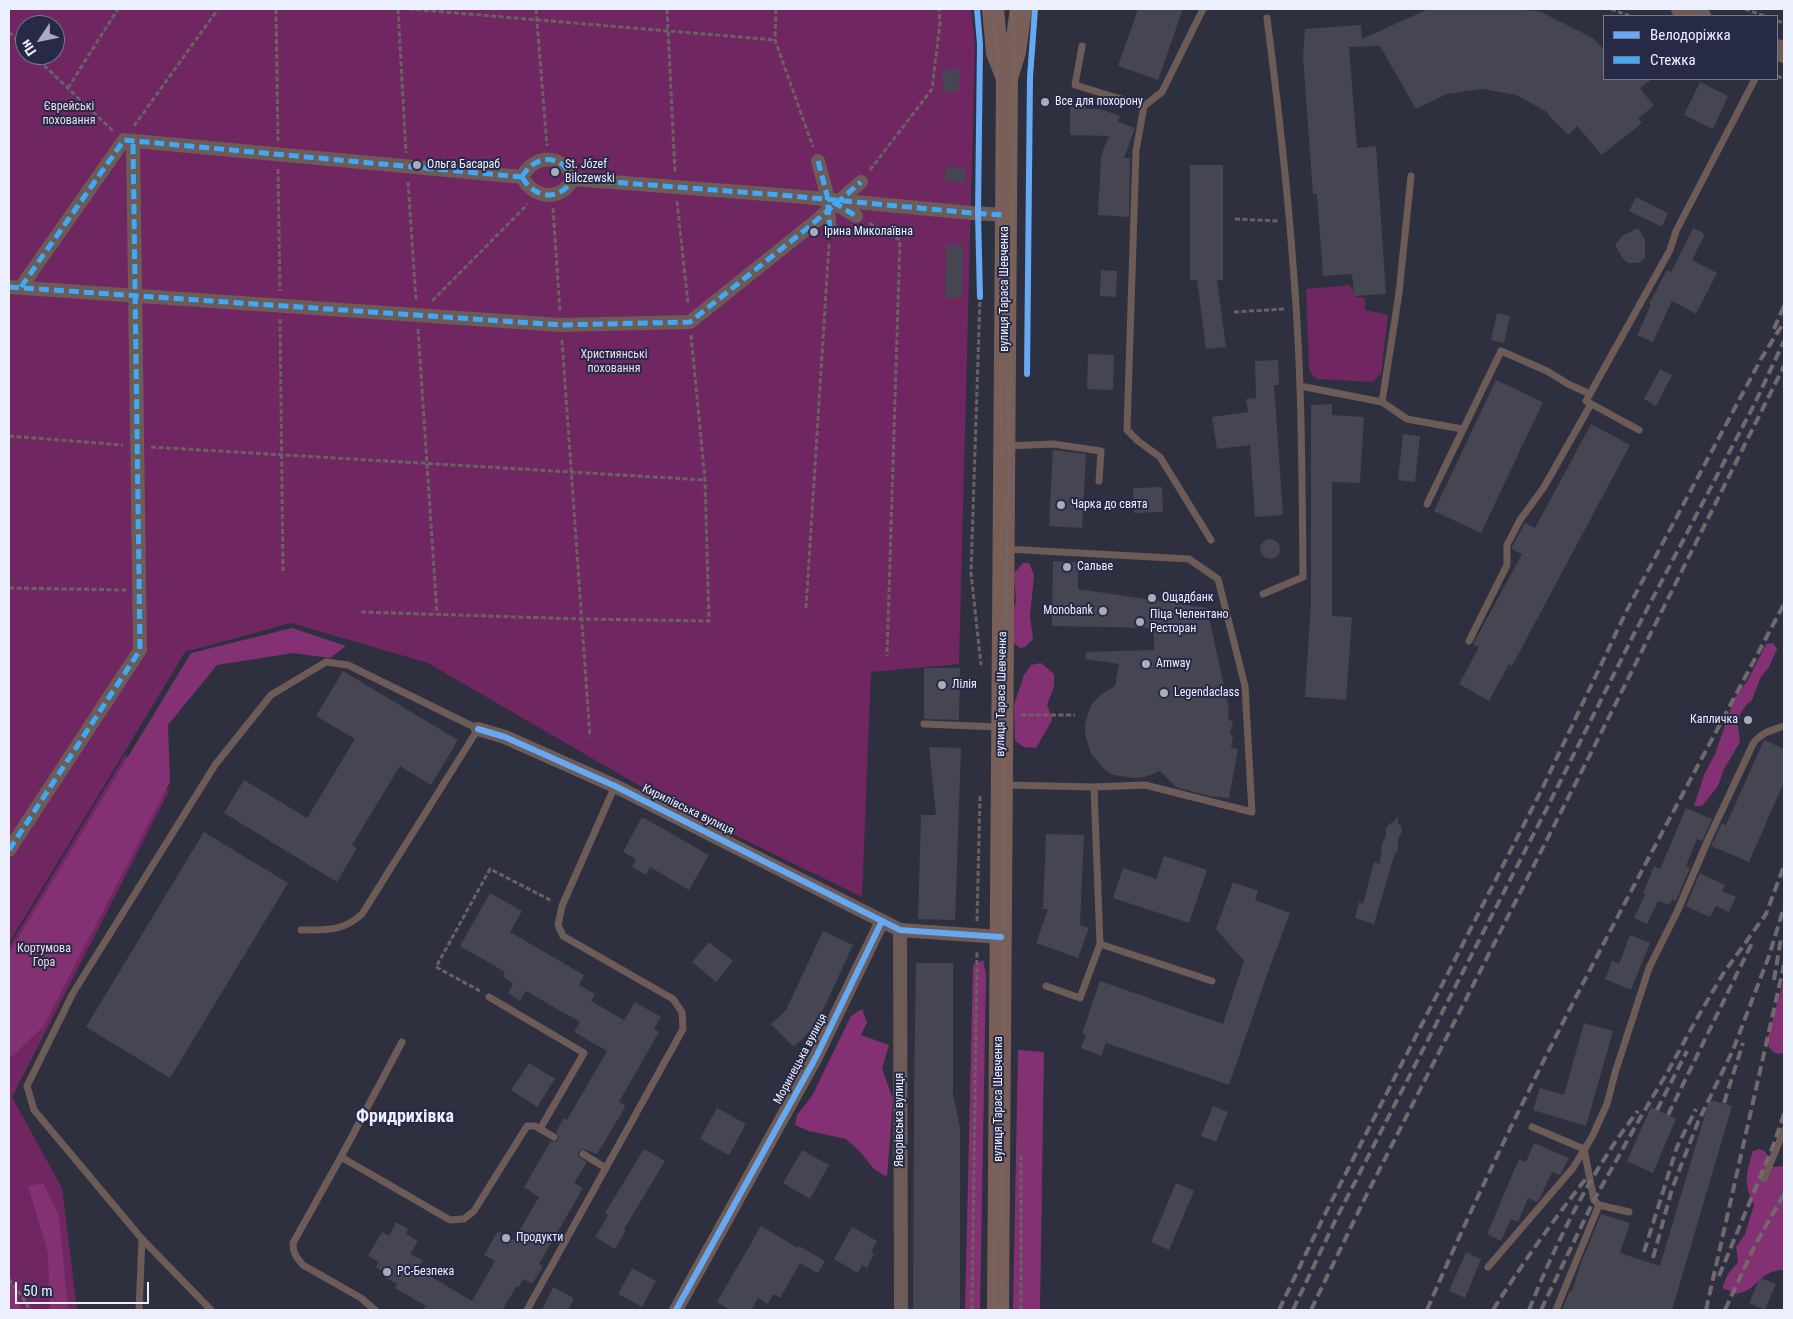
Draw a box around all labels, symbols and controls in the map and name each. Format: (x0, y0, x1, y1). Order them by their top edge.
north arrow (15, 15, 65, 65)
legend (1603, 15, 1778, 80)
text: Велодоріжка (1650, 26, 1731, 44)
text: Пн (17, 37, 39, 59)
text: Стежка (1650, 51, 1696, 69)
place label: Все для похорону (1055, 95, 1143, 109)
marker: Все для похорону (1039, 96, 1051, 108)
park label: Єврейські поховання (43, 100, 95, 128)
place label: Ольга Басараб (427, 158, 500, 172)
place label: St. Józef Bilczewski (565, 158, 615, 186)
marker: Ольга Басараб (411, 159, 423, 171)
marker: St. Józef Bilczewski (549, 166, 561, 178)
place label: Ірина Миколаївна (824, 225, 913, 239)
marker: Ірина Миколаївна (808, 226, 820, 238)
street label: вулиця Тараса Шевченка (998, 226, 1012, 352)
park label: Християнські поховання (580, 348, 648, 376)
place label: Чарка до свята (1071, 498, 1147, 512)
marker: Чарка до свята (1055, 499, 1067, 511)
place label: Сальве (1077, 560, 1113, 574)
marker: Сальве (1061, 561, 1073, 573)
place label: Ощадбанк (1162, 591, 1214, 605)
marker: Ощадбанк (1146, 592, 1158, 604)
place label: Monobank (1043, 604, 1093, 618)
marker: Monobank (1097, 605, 1109, 617)
place label: Піца Челентано Ресторан (1150, 608, 1229, 636)
marker: Піца Челентано Ресторан (1134, 616, 1146, 628)
street label: вулиця Тараса Шевченка (994, 631, 1010, 757)
place label: Amway (1156, 657, 1190, 671)
marker: Amway (1140, 658, 1152, 670)
place label: Лілія (952, 678, 977, 692)
marker: Лілія (936, 679, 948, 691)
place label: Legendaclass (1174, 686, 1239, 700)
marker: Legendaclass (1158, 687, 1170, 699)
place label: Капличка (1690, 713, 1738, 727)
marker: Капличка (1742, 714, 1754, 726)
street label: Кирилівська вулиця (640, 782, 736, 838)
park label: Кортумова Гора (17, 942, 71, 970)
street label: Моринецька вулиця (771, 1011, 831, 1107)
street label: вулиця Тараса Шевченка (992, 1036, 1006, 1162)
street label: Яворівська вулиця (893, 1073, 907, 1167)
district label: Фридрихівка (356, 1106, 454, 1128)
place label: Продукти (516, 1231, 563, 1245)
marker: Продукти (500, 1232, 512, 1244)
place label: РС-Безпека (397, 1265, 454, 1279)
marker: РС-Безпека (381, 1266, 393, 1278)
scale bar (18, 1272, 151, 1304)
text: 50 m (23, 1282, 53, 1300)

